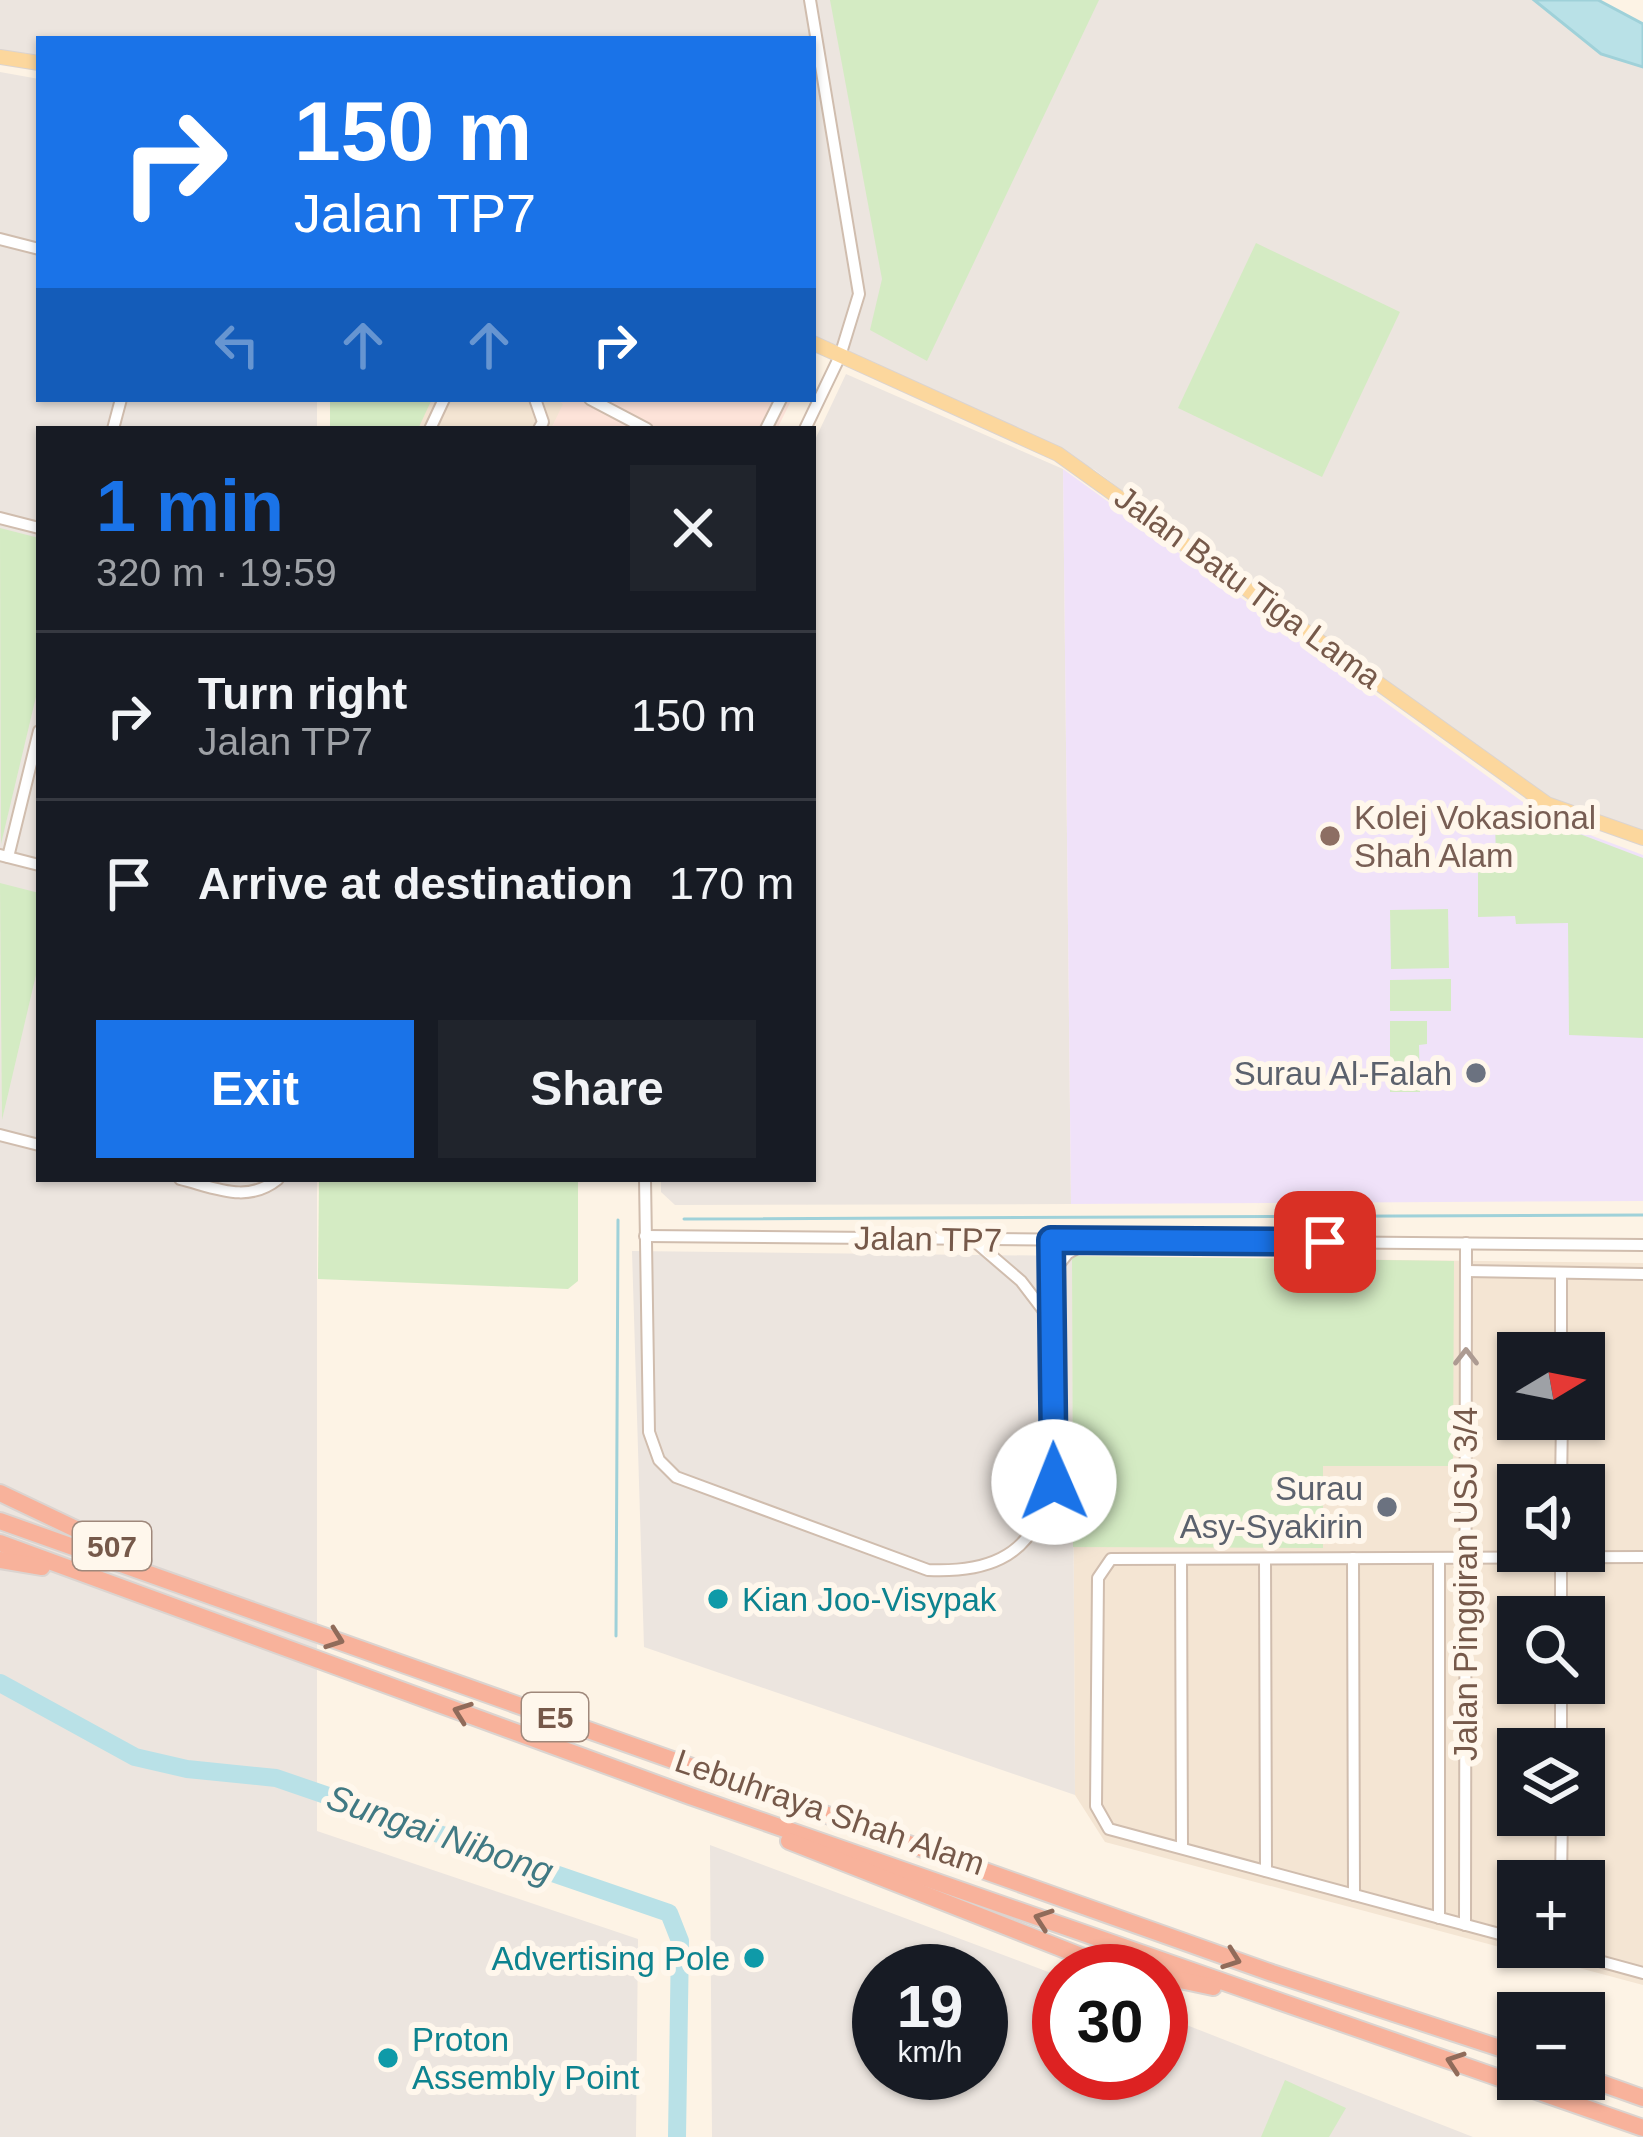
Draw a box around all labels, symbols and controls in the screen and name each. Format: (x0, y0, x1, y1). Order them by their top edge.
icon: right (96, 84, 252, 240)
text: 150 m (294, 84, 532, 178)
text: Jalan TP7 (294, 183, 536, 243)
icon: left (204, 312, 270, 378)
icon: ahead (330, 312, 396, 378)
icon: ahead (456, 312, 522, 378)
icon: right (582, 312, 648, 378)
button: close (630, 465, 756, 591)
text: 1 min (96, 466, 284, 546)
street label: Jalan Batu Tiga Lama (1108, 478, 1389, 696)
text: 320 m · 19:59 (96, 551, 337, 594)
text: Turn right (198, 668, 407, 719)
icon: right (96, 683, 162, 749)
text: 150 m (631, 690, 756, 741)
text: Jalan TP7 (198, 720, 373, 763)
place label: Kolej Vokasional Shah Alam (1354, 799, 1596, 874)
marker: Kolej Vokasional Shah Alam (1317, 823, 1343, 849)
icon: arrive (96, 851, 162, 917)
text: Arrive at destination (198, 858, 633, 909)
text: 170 m (669, 858, 794, 909)
button: Exit (96, 1020, 414, 1158)
button: Share (438, 1020, 756, 1158)
place label: Surau Al-Falah (1234, 1055, 1452, 1092)
marker: Surau Al-Falah (1463, 1060, 1489, 1086)
pin (1274, 1191, 1376, 1293)
icon: arrive (1292, 1209, 1358, 1275)
street label: Jalan TP7 (854, 1219, 1002, 1259)
north arrow (1497, 1332, 1605, 1440)
map controls (1497, 1332, 1605, 2100)
one-way arrow (1453, 1347, 1479, 1365)
street label: Jalan Pinggiran USJ 3/4 (1447, 1407, 1484, 1761)
position arrow (991, 1419, 1117, 1545)
button: sound (1497, 1464, 1605, 1572)
place label: Surau Asy-Syakirin (1180, 1470, 1363, 1545)
marker: Surau Asy-Syakirin (1374, 1494, 1400, 1520)
road number: 507 (73, 1522, 151, 1570)
place label: Kian Joo-Visypak (742, 1581, 997, 1618)
marker: Kian Joo-Visypak (705, 1586, 731, 1612)
button: search (1497, 1596, 1605, 1704)
one-way arrow (323, 1625, 344, 1649)
road number: E5 (522, 1693, 588, 1741)
one-way arrow (453, 1702, 474, 1726)
button: layers (1497, 1728, 1605, 1836)
street label: Lebuhraya Shah Alam (670, 1742, 990, 1882)
water label: Sungai Nibong (322, 1776, 558, 1892)
button: + (1497, 1860, 1605, 1968)
one-way arrow (1034, 1908, 1055, 1933)
place label: Advertising Pole (492, 1940, 730, 1977)
speed limit sign: 30 (1032, 1944, 1188, 2100)
marker: Advertising Pole (741, 1945, 767, 1971)
one-way arrow (1220, 1945, 1241, 1969)
text: 19 (897, 1973, 963, 2040)
button: − (1497, 1992, 1605, 2100)
place label: Proton Assembly Point (412, 2021, 639, 2096)
text: km/h (897, 2035, 963, 2068)
marker: Proton Assembly Point (375, 2045, 401, 2071)
one-way arrow (1446, 2052, 1467, 2076)

